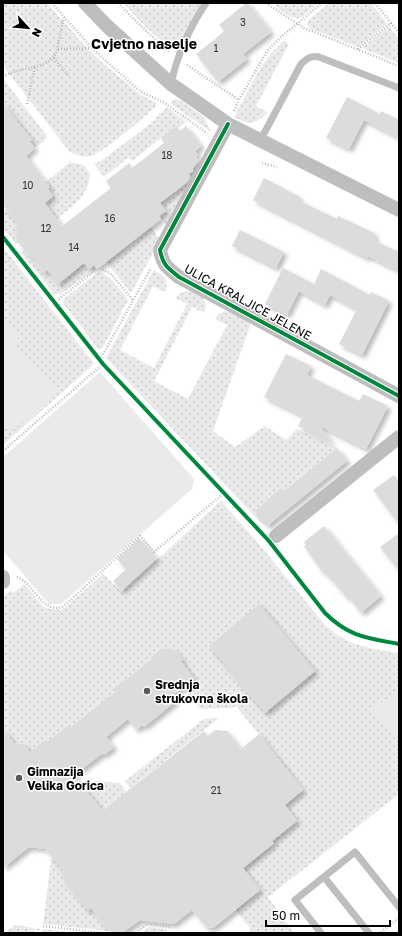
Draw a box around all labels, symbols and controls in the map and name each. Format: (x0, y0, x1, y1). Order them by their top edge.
north arrow (8, 8, 48, 48)
house number: 3 (240, 16, 246, 28)
text: N (30, 26, 45, 39)
district label: Cvjetno naselje (91, 35, 197, 52)
house number: 1 (214, 42, 219, 54)
house number: 18 (162, 149, 172, 161)
house number: 10 (22, 179, 34, 191)
house number: 16 (105, 212, 115, 224)
house number: 12 (41, 222, 52, 234)
house number: 14 (69, 241, 79, 253)
street label: ULICA KRALJICE JELENE (182, 261, 314, 343)
place label: Srednja strukovna škola (155, 677, 248, 706)
marker: Srednja strukovna škola (142, 686, 152, 696)
place label: Gimnazija Velika Gorica (27, 764, 104, 793)
marker: Gimnazija Velika Gorica (14, 773, 24, 783)
house number: 21 (211, 784, 221, 796)
scale bar (266, 902, 390, 928)
text: 50 m (272, 908, 300, 923)

